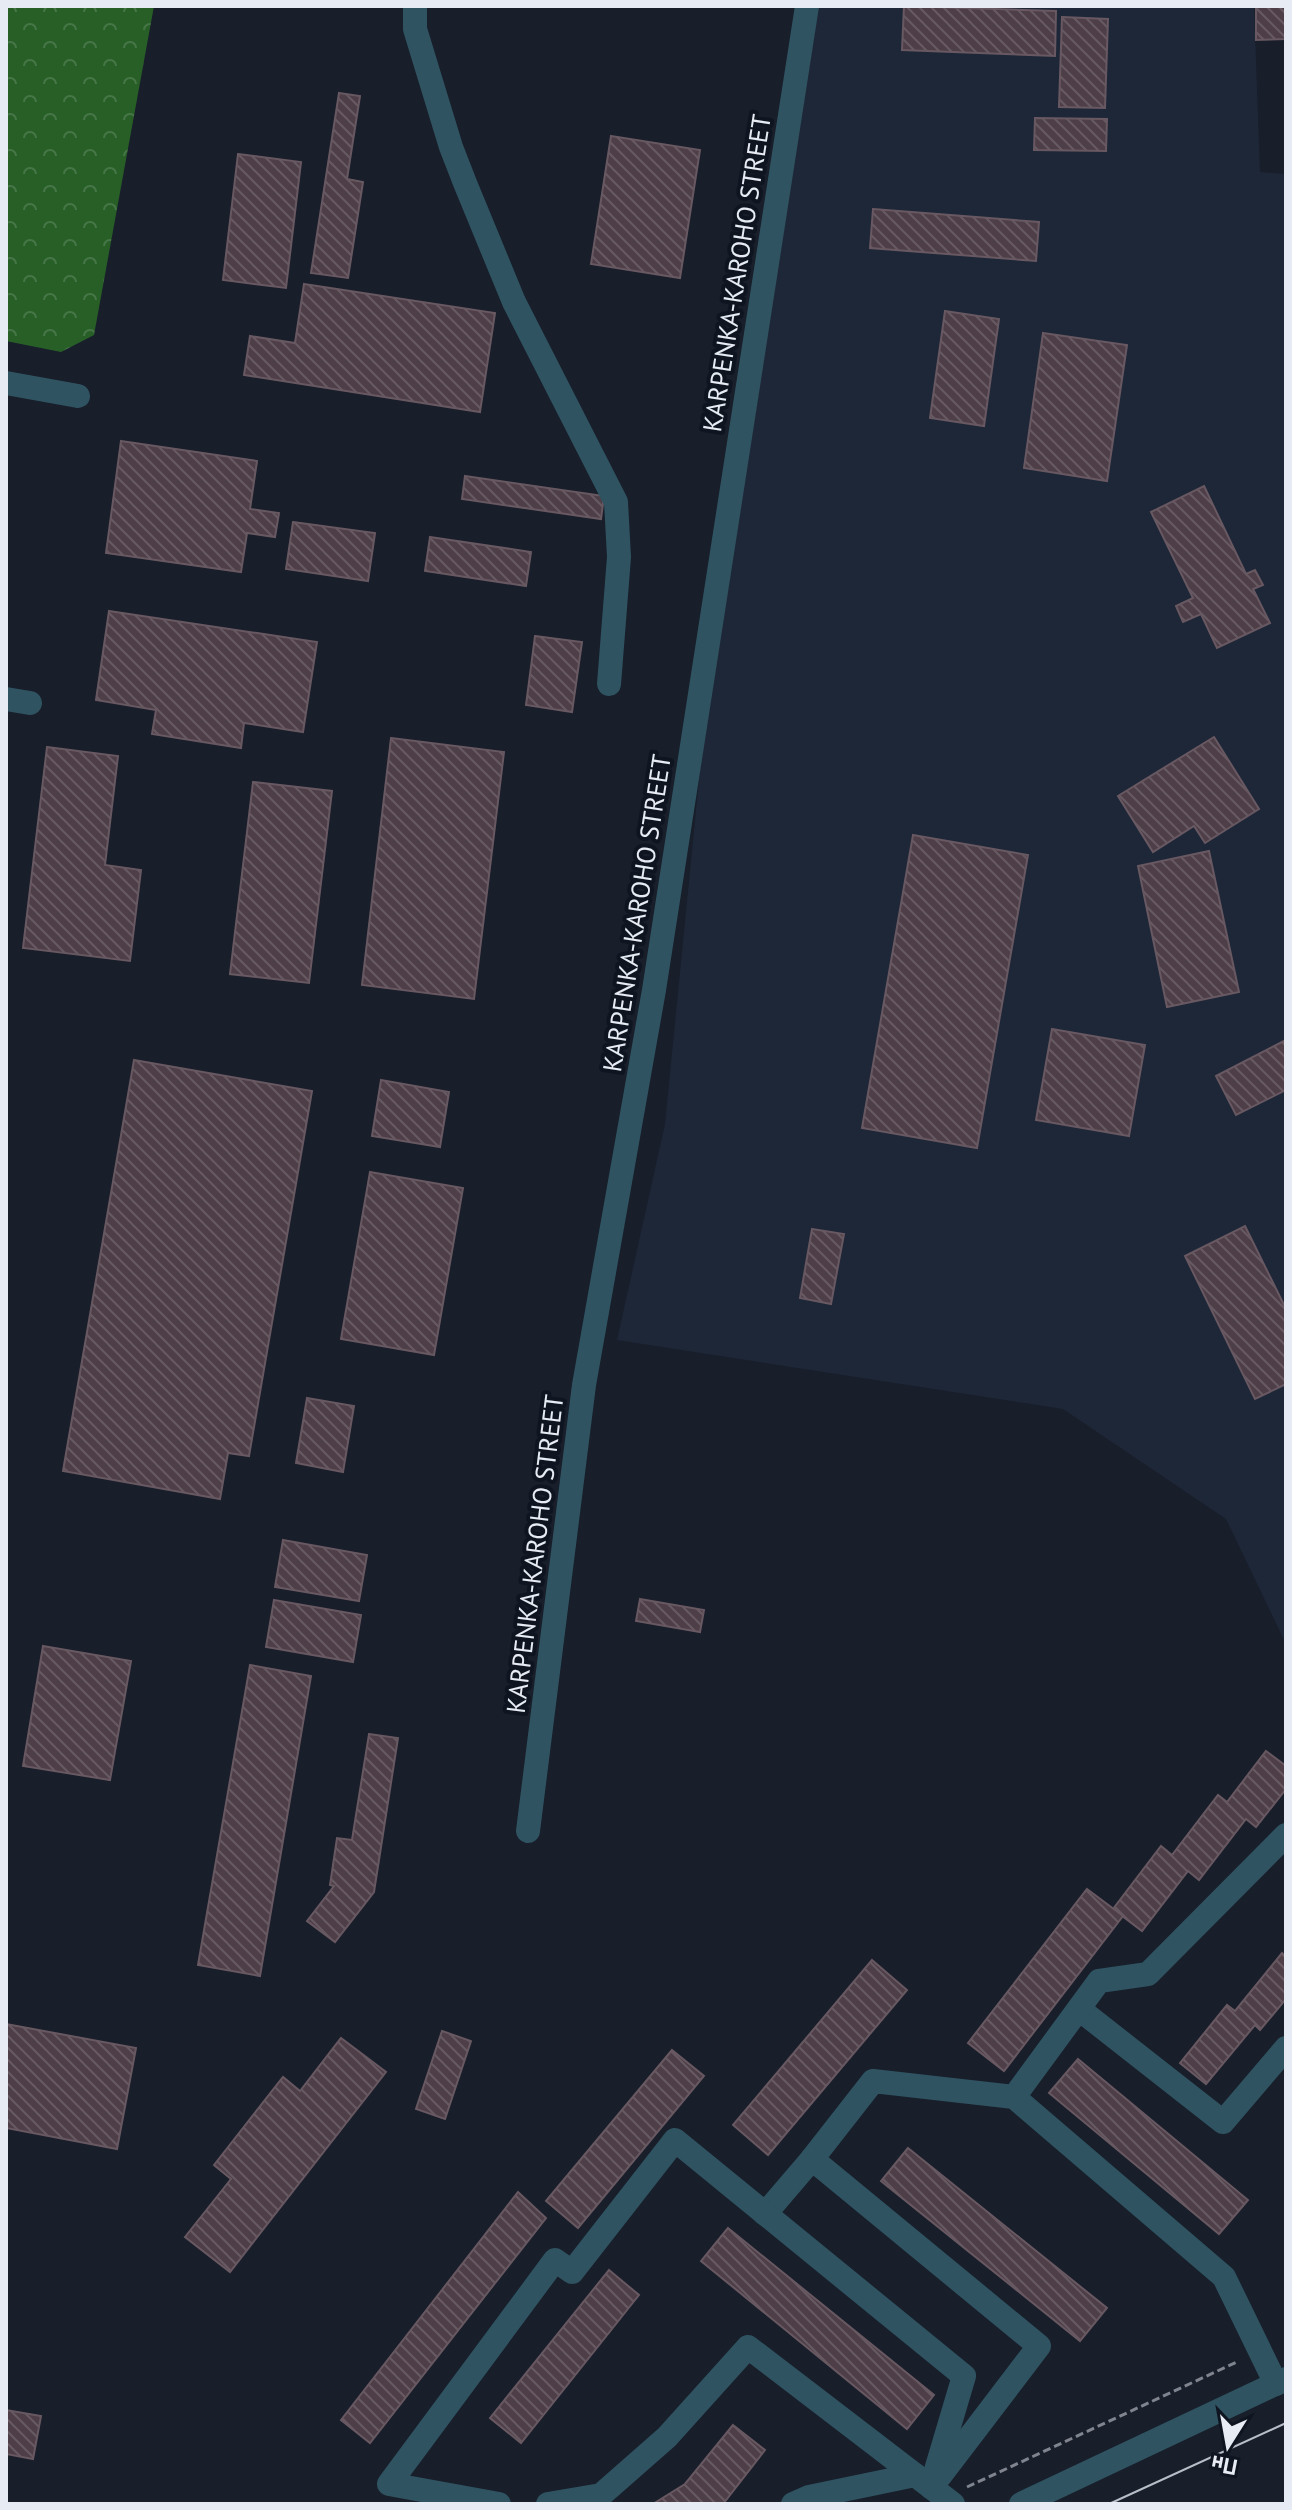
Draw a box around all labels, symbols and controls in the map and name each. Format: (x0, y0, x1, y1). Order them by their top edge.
street label: KARPENKA-KAROHO STREET (695, 112, 778, 434)
street label: KARPENKA-KAROHO STREET (595, 752, 678, 1074)
street label: KARPENKA-KAROHO STREET (499, 1393, 570, 1715)
north arrow (1188, 2406, 1268, 2486)
text: Пн (1209, 2449, 1240, 2482)

